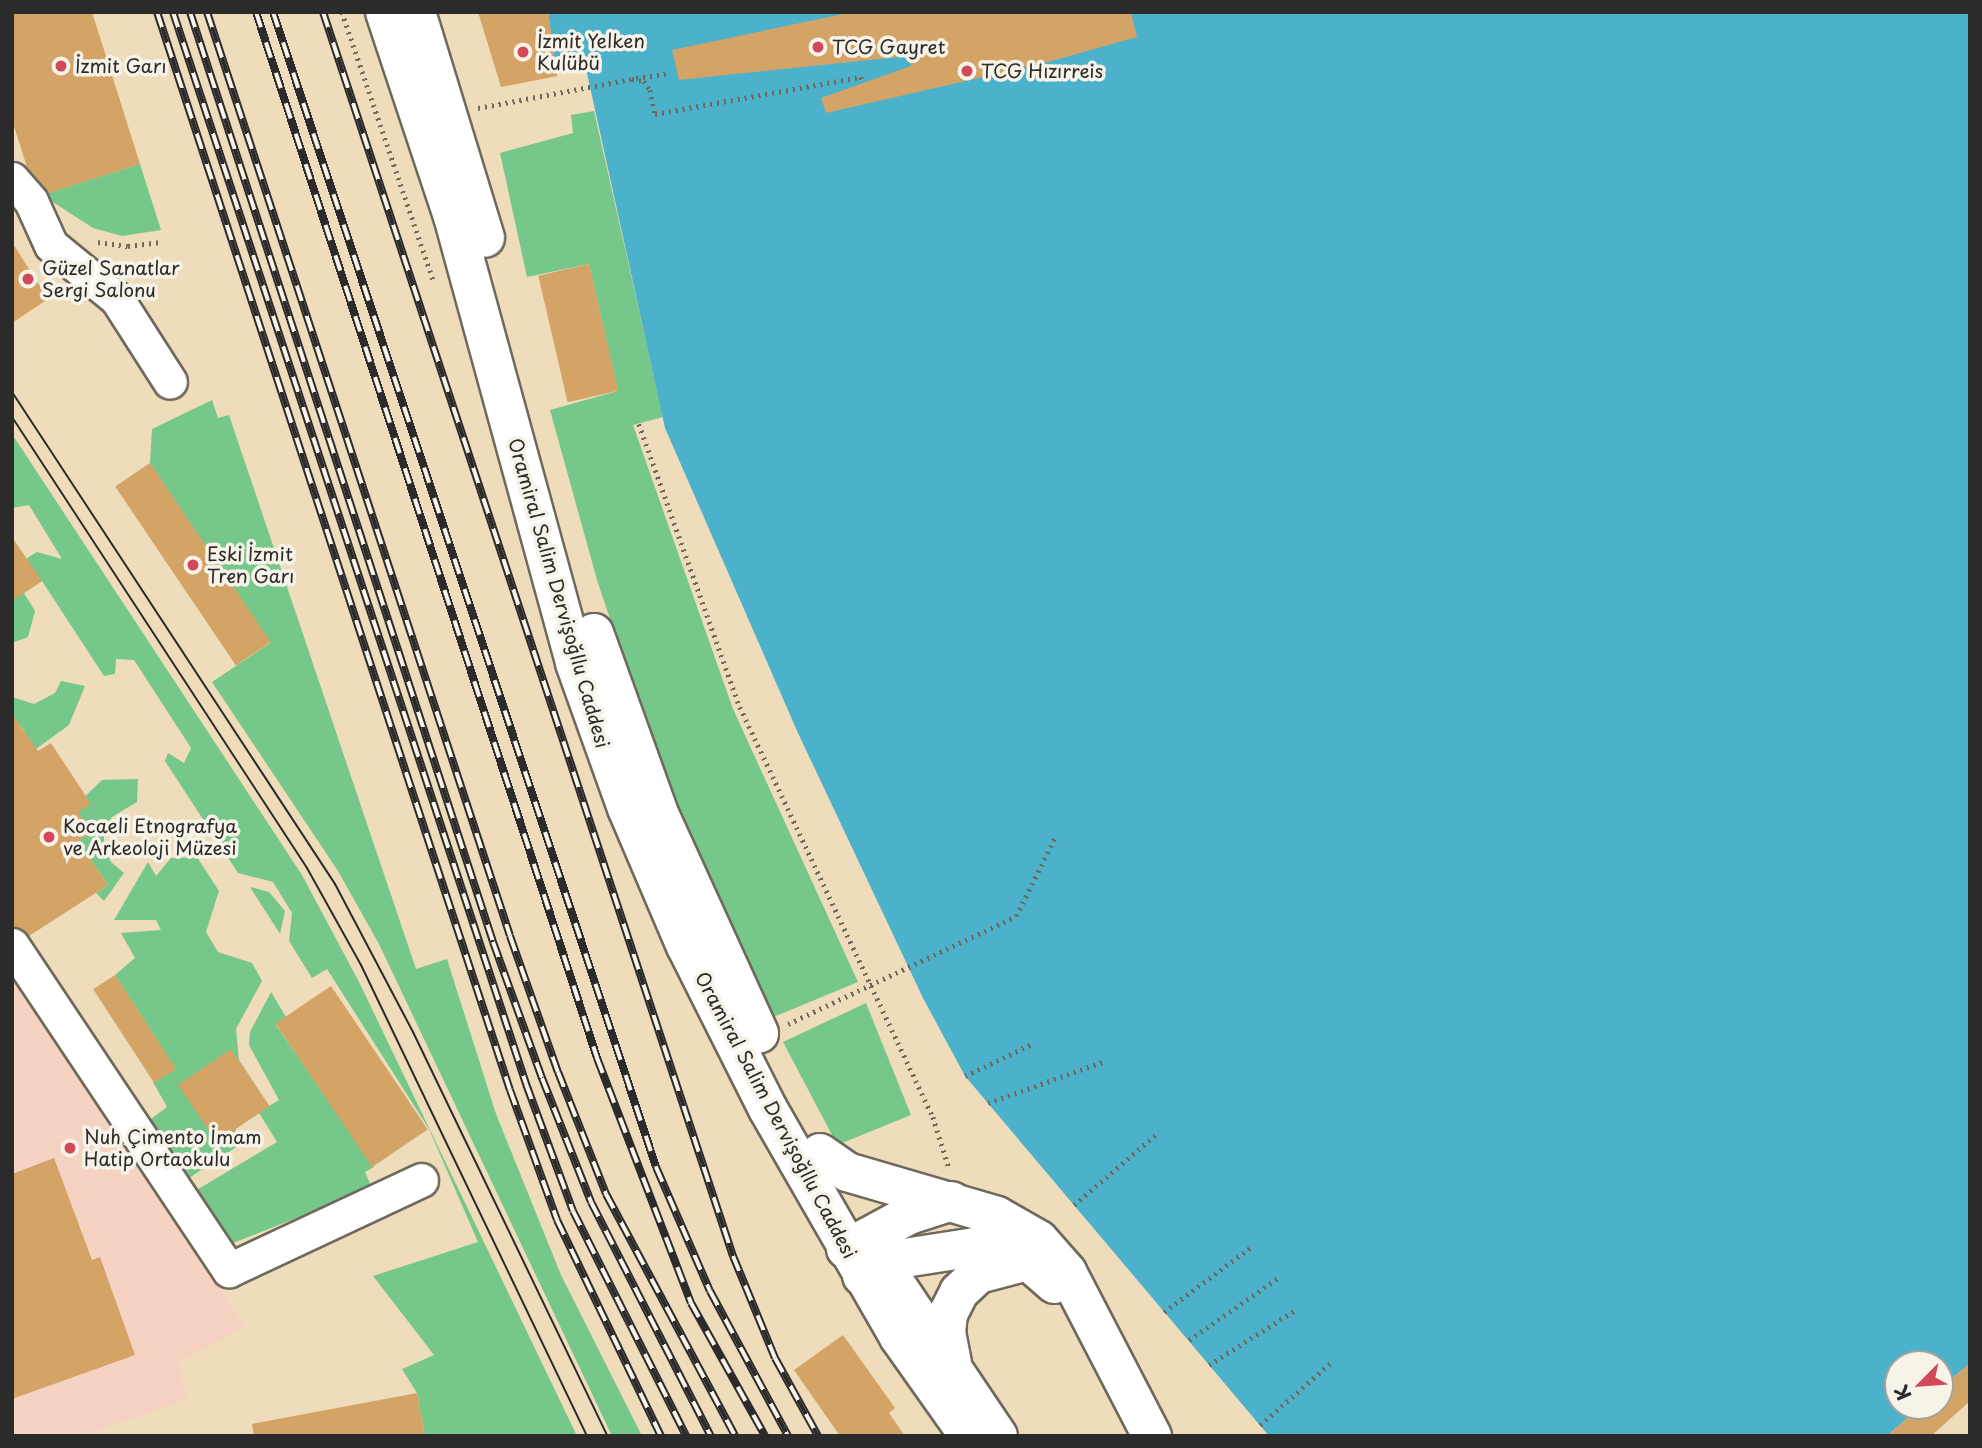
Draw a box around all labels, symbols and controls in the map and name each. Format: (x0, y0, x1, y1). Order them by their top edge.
place label: İzmit Yelken Kulübü (537, 30, 647, 74)
place label: TCG Gayret (832, 36, 946, 58)
marker: TCG Gayret (810, 39, 826, 55)
marker: İzmit Yelken Kulübü (515, 44, 531, 60)
place label: İzmit Garı (75, 55, 167, 77)
marker: İzmit Garı (53, 58, 69, 74)
place label: TCG Hızırreis (981, 60, 1104, 82)
marker: TCG Hızırreis (959, 63, 975, 79)
place label: Güzel Sanatlar Sergi Salonu (42, 257, 180, 301)
marker: Güzel Sanatlar Sergi Salonu (20, 271, 36, 287)
street label: Oramiral Salim Dervişoğllu Caddesi (503, 433, 615, 753)
place label: Eski İzmit Tren Garı (207, 543, 296, 587)
marker: Eski İzmit Tren Garı (185, 557, 201, 573)
place label: Kocaeli Etnografya ve Arkeoloji Müzesi (63, 815, 236, 859)
marker: Kocaeli Etnografya ve Arkeoloji Müzesi (41, 829, 57, 845)
street label: Oramiral Salim Dervişoğllu Caddesi (689, 966, 863, 1264)
place label: Nuh Çimento İmam Hatip Ortaokulu (84, 1126, 261, 1170)
marker: Nuh Çimento İmam Hatip Ortaokulu (62, 1140, 78, 1156)
north arrow (1884, 1350, 1954, 1420)
text: K (1886, 1381, 1917, 1405)

